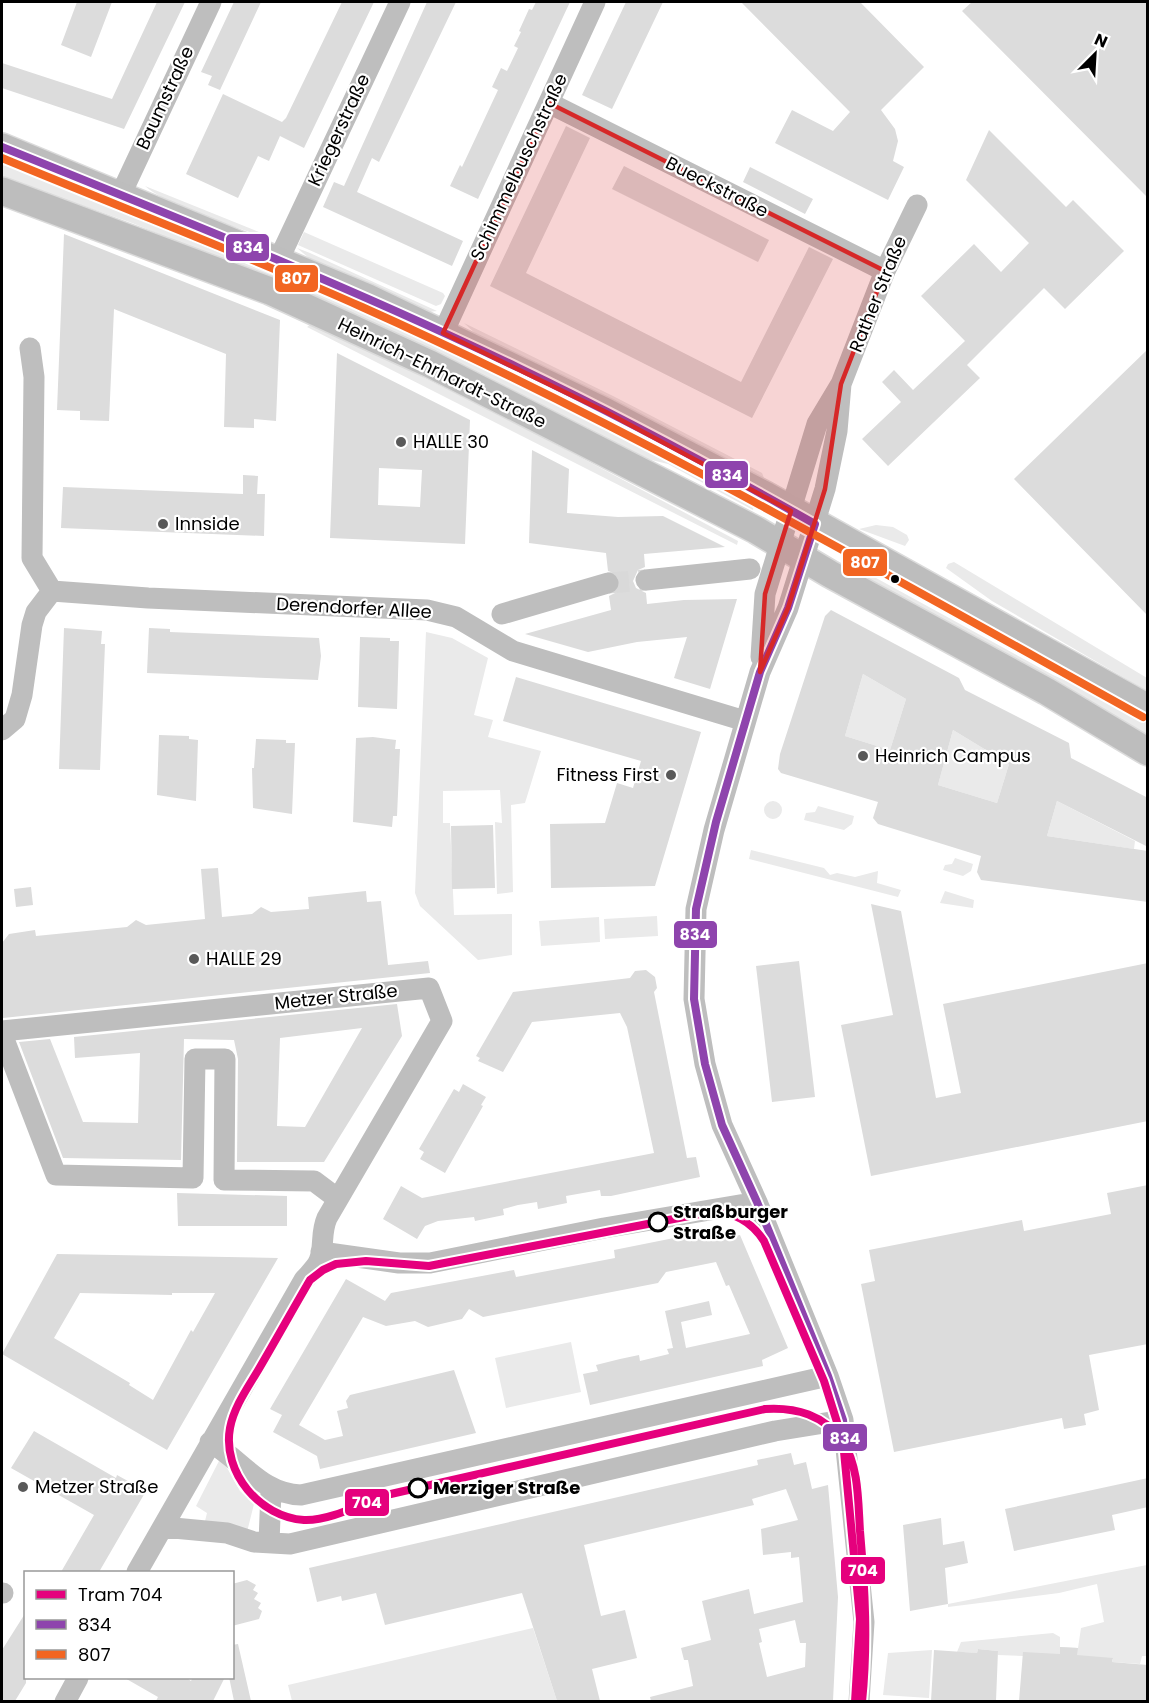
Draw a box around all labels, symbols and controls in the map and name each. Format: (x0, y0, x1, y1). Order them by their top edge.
north arrow (1065, 24, 1125, 84)
text: N (1091, 28, 1111, 54)
street label: Baumstraße (130, 42, 199, 154)
street label: Schimmelbuschstraße (464, 69, 573, 264)
street label: Kriegerstraße (302, 70, 376, 190)
street label: Bueckstraße (662, 150, 773, 223)
street label: Rather Straße (843, 232, 912, 356)
line badge: 834 (225, 233, 270, 262)
text: 834 (233, 236, 264, 259)
line badge: 807 (274, 264, 319, 293)
text: 807 (281, 267, 311, 290)
street label: Heinrich-Ehrhardt-Straße (334, 311, 551, 434)
place label: HALLE 30 (413, 429, 489, 454)
marker: HALLE 30 (394, 435, 408, 449)
line badge: 834 (704, 460, 749, 489)
text: 834 (712, 464, 743, 487)
place label: Innside (175, 511, 240, 536)
marker: Innside (156, 517, 170, 531)
line badge: 807 (842, 548, 888, 577)
text: 807 (850, 551, 880, 574)
unlabelled marker (889, 573, 901, 585)
street label: Derendorfer Allee (276, 591, 432, 624)
place label: Heinrich Campus (875, 743, 1031, 768)
marker: Heinrich Campus (856, 749, 870, 763)
place label: Fitness First (557, 762, 659, 787)
marker: Fitness First (664, 768, 678, 782)
line badge: 834 (673, 920, 718, 949)
text: 834 (680, 923, 711, 946)
place label: HALLE 29 (206, 946, 282, 971)
marker: HALLE 29 (187, 952, 201, 966)
street label: Metzer Straße (273, 978, 399, 1015)
place label: Straßburger Straße (673, 1199, 788, 1245)
marker: Straßburger Straße (648, 1212, 668, 1232)
line badge: 834 (822, 1423, 868, 1452)
text: 834 (830, 1427, 861, 1450)
place label: Metzer Straße (35, 1474, 159, 1499)
place label: Merziger Straße (433, 1475, 580, 1500)
marker: Merziger Straße (408, 1478, 428, 1498)
marker: Metzer Straße (16, 1480, 30, 1494)
line badge: 704 (344, 1488, 390, 1517)
text: 704 (352, 1491, 382, 1514)
line badge: 704 (840, 1556, 886, 1585)
text: 704 (848, 1559, 878, 1582)
legend (24, 1571, 234, 1679)
text: Tram 704 (78, 1582, 162, 1607)
text: 834 (78, 1612, 111, 1637)
text: 807 (78, 1642, 111, 1667)

